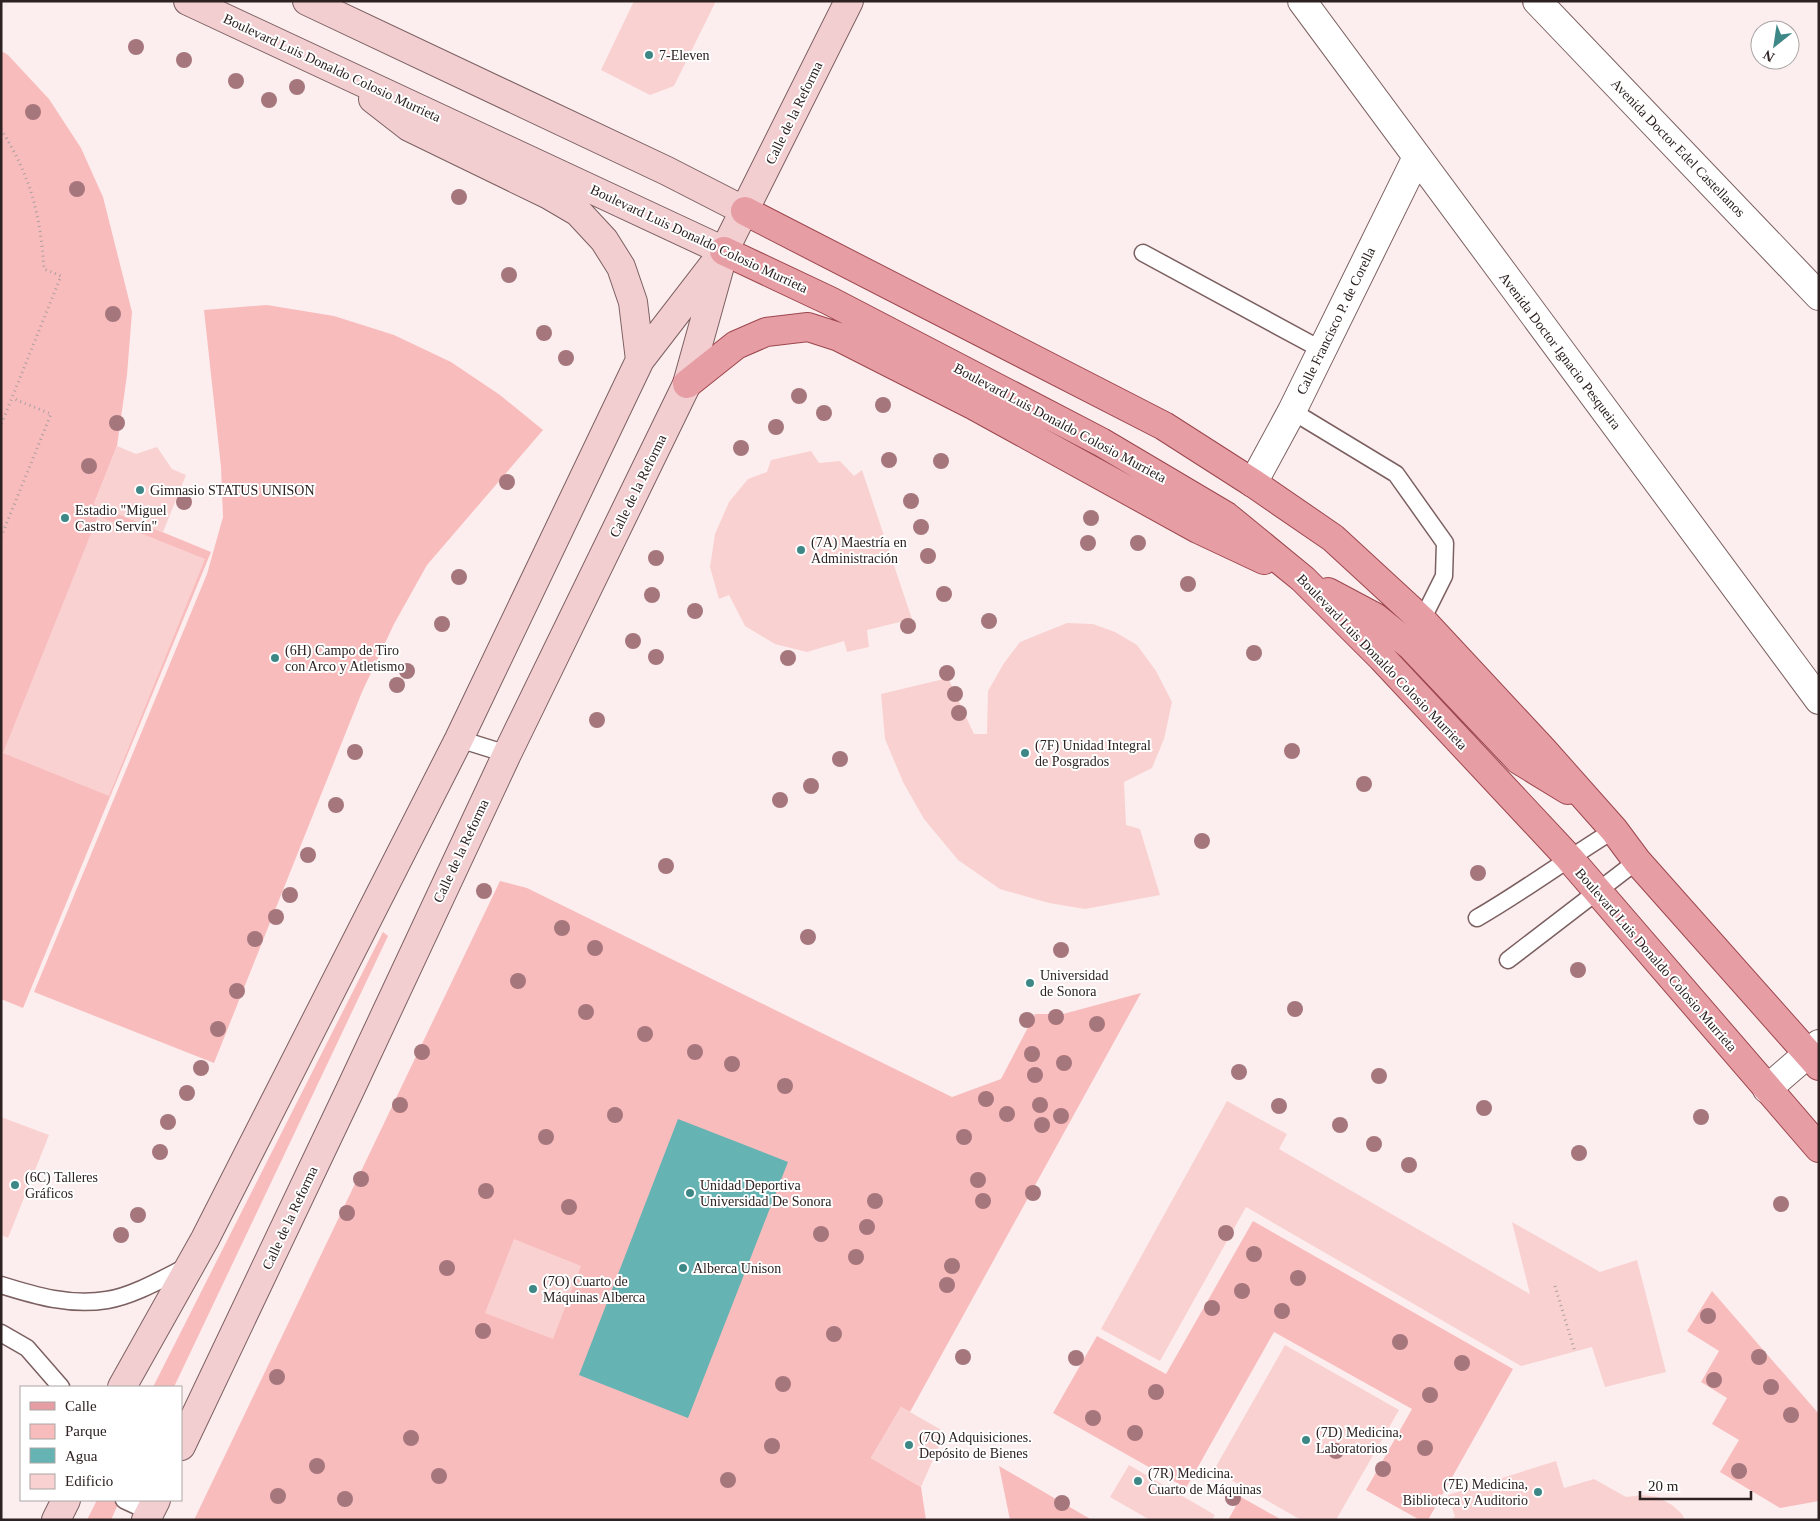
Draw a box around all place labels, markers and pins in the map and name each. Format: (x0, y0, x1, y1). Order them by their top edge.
place label: 7-Eleven (659, 48, 710, 63)
marker: 7-Eleven (643, 49, 655, 61)
place label: Gimnasio STATUS UNISON (150, 483, 315, 498)
marker: Gimnasio STATUS UNISON (134, 484, 146, 496)
place label: Estadio "Miguel Castro Servín" (75, 503, 167, 534)
marker: Estadio "Miguel Castro Servín" (59, 512, 71, 524)
place label: (7A) Maestría en Administración (811, 535, 907, 566)
marker: (7A) Maestría en Administración (795, 544, 807, 556)
place label: (6H) Campo de Tiro con Arco y Atletismo (285, 643, 404, 674)
marker: (6H) Campo de Tiro con Arco y Atletismo (269, 652, 281, 664)
place label: (7F) Unidad Integral de Posgrados (1035, 738, 1151, 769)
marker: (7F) Unidad Integral de Posgrados (1019, 747, 1031, 759)
place label: Universidad de Sonora (1040, 968, 1108, 999)
marker: Universidad de Sonora (1024, 977, 1036, 989)
place label: (6C) Talleres Gráficos (25, 1170, 98, 1201)
place label: Unidad Deportiva Universidad De Sonora (700, 1178, 832, 1209)
marker: (6C) Talleres Gráficos (9, 1179, 21, 1191)
marker: Unidad Deportiva Universidad De Sonora (684, 1187, 696, 1199)
place label: Alberca Unison (693, 1261, 781, 1276)
marker: Alberca Unison (677, 1262, 689, 1274)
place label: (7O) Cuarto de Máquinas Alberca (543, 1274, 646, 1305)
marker: (7O) Cuarto de Máquinas Alberca (527, 1283, 539, 1295)
place label: (7D) Medicina, Laboratorios (1316, 1425, 1402, 1456)
place label: (7Q) Adquisiciones. Depósito de Bienes (919, 1430, 1032, 1461)
marker: (7D) Medicina, Laboratorios (1300, 1434, 1312, 1446)
marker: (7Q) Adquisiciones. Depósito de Bienes (903, 1439, 915, 1451)
place label: (7R) Medicina. Cuarto de Máquinas (1148, 1466, 1262, 1497)
marker: (7R) Medicina. Cuarto de Máquinas (1132, 1475, 1144, 1487)
place label: (7E) Medicina, Biblioteca y Auditorio (1403, 1477, 1528, 1508)
marker: (7E) Medicina, Biblioteca y Auditorio (1532, 1486, 1544, 1498)

